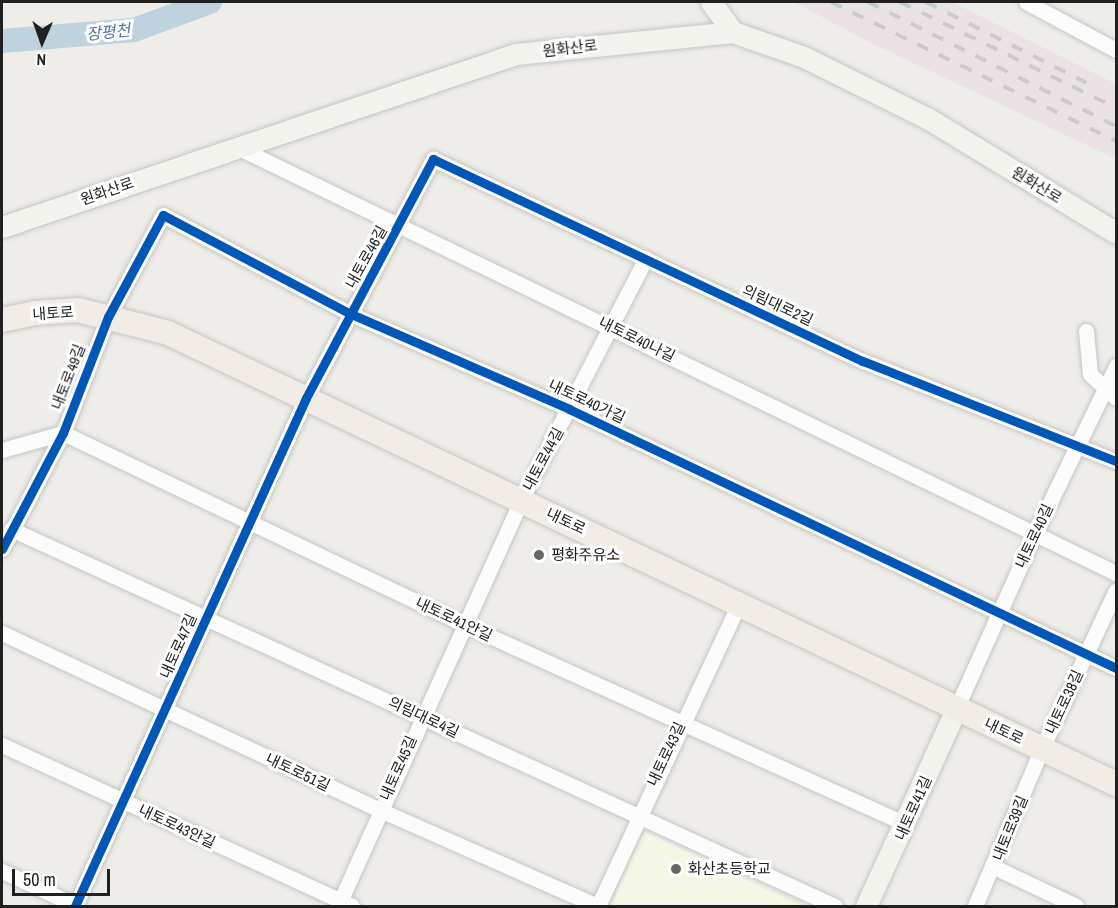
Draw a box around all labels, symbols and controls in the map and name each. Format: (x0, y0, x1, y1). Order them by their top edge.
north arrow (12, 12, 72, 72)
water label: 장평천 (85, 20, 131, 44)
street label: 원화산로 (542, 36, 598, 60)
text: N (36, 49, 47, 71)
street label: 원화산로 (1009, 163, 1065, 207)
street label: 원화산로 (78, 174, 136, 208)
street label: 내토로46길 (341, 223, 391, 291)
street label: 의림대로2길 (740, 281, 816, 329)
street label: 내토로 (32, 303, 74, 323)
street label: 내토로40나길 (596, 313, 678, 365)
street label: 내토로49길 (47, 342, 89, 412)
street label: 내토로40가길 (546, 375, 628, 427)
street label: 내토로44길 (519, 424, 567, 494)
street label: 내토로40길 (1011, 501, 1057, 571)
street label: 내토로 (543, 504, 589, 538)
place label: 평화주유소 (551, 546, 620, 564)
marker: 평화주유소 (532, 548, 546, 562)
street label: 내토로41안길 (413, 593, 495, 645)
street label: 내토로47길 (156, 611, 200, 681)
street label: 내토로38길 (1041, 667, 1087, 737)
street label: 의림대로4길 (386, 693, 462, 741)
street label: 내토로 (981, 714, 1027, 748)
street label: 내토로43길 (643, 719, 689, 789)
street label: 내토로45길 (376, 733, 420, 803)
street label: 내토로51길 (263, 749, 333, 795)
street label: 내토로41길 (891, 773, 935, 843)
street label: 내토로39길 (989, 793, 1031, 863)
street label: 내토로43안길 (136, 800, 218, 852)
scale bar (15, 857, 112, 895)
place label: 화산초등학교 (688, 860, 771, 878)
marker: 화산초등학교 (669, 862, 683, 876)
text: 50 m (23, 867, 56, 892)

